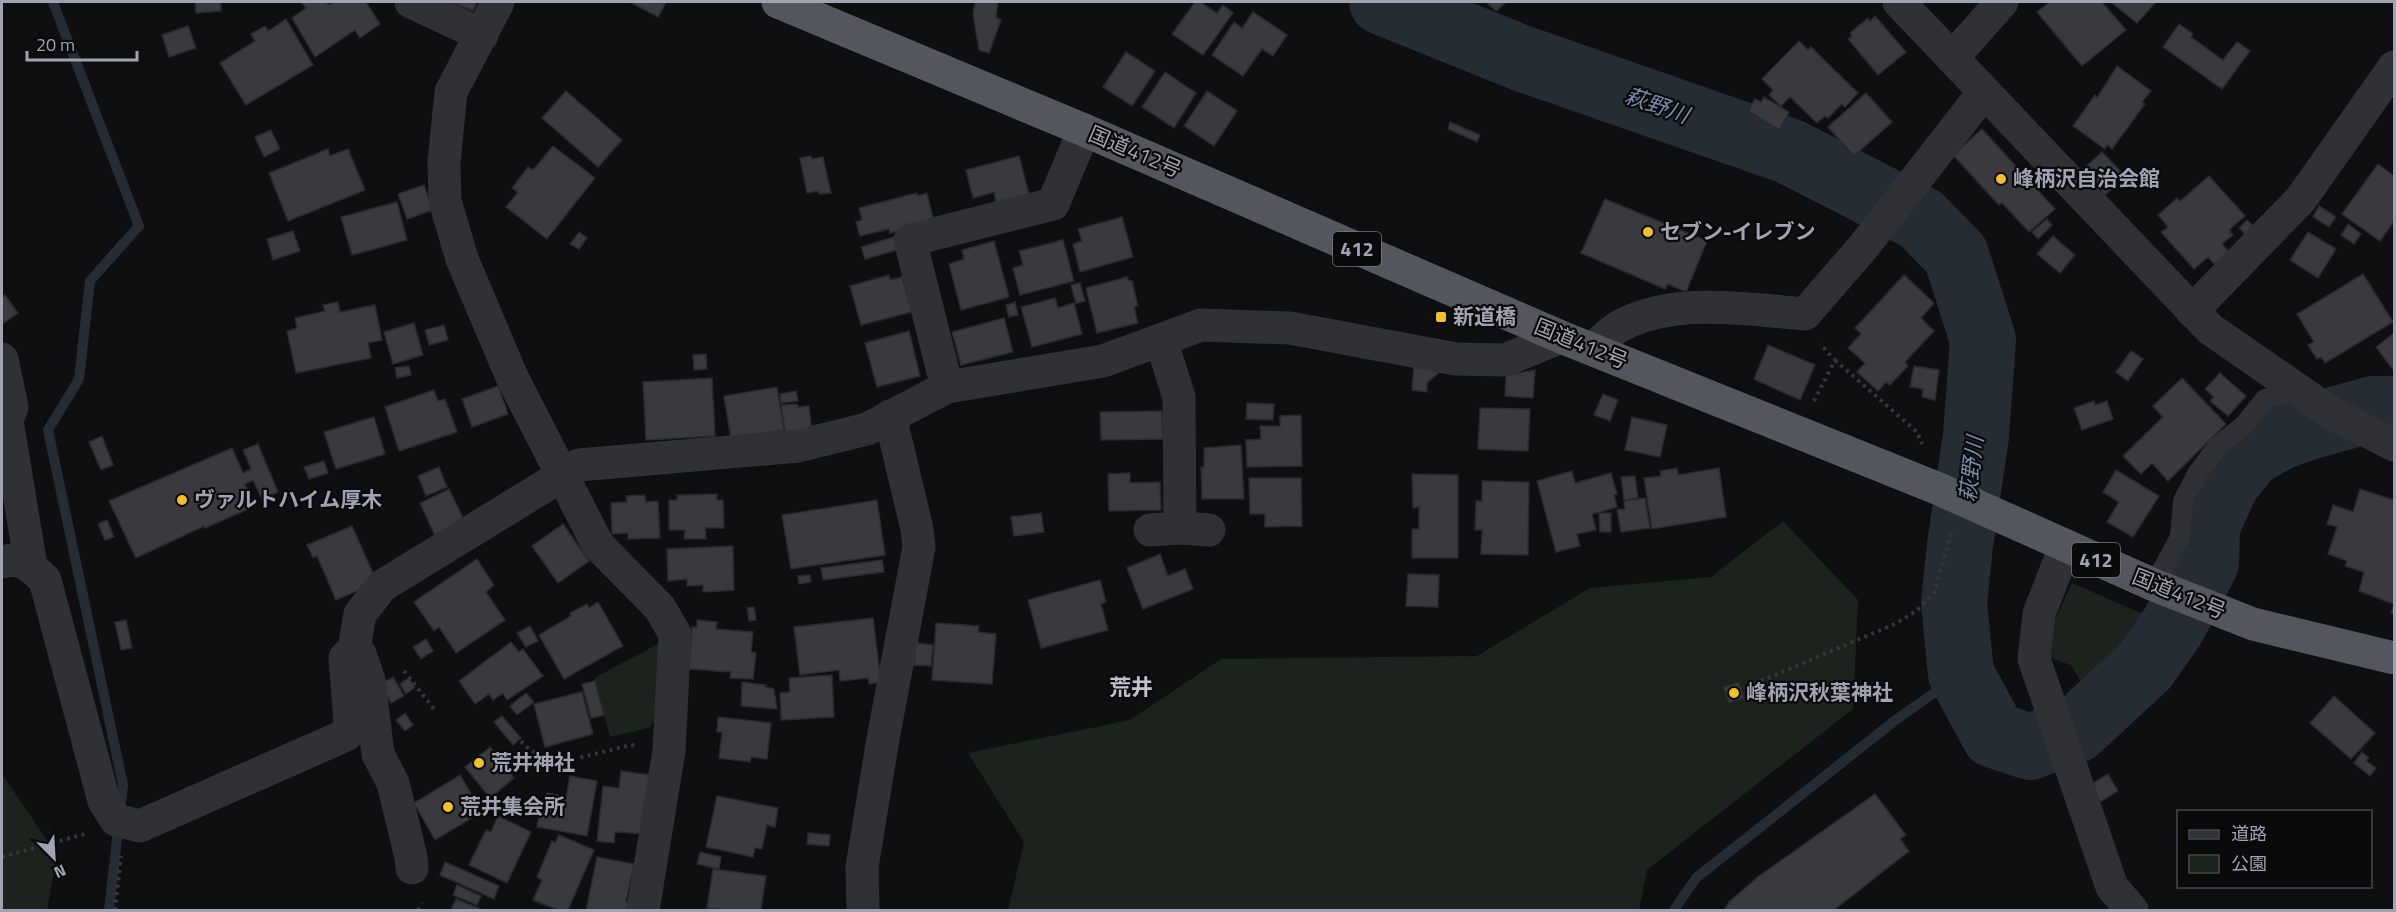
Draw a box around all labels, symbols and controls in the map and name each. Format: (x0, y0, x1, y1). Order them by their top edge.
scale bar (27, 24, 136, 62)
text: 20 m (36, 31, 75, 58)
water label: 萩野川 (1620, 78, 1696, 132)
street label: 国道412号 (1084, 117, 1187, 185)
place label: 峰柄沢自治会館 (2013, 162, 2160, 194)
marker: 峰柄沢自治会館 (1994, 172, 2008, 186)
place label: セブン-イレブン (1660, 215, 1816, 247)
marker: セブン-イレブン (1641, 225, 1655, 239)
road number: 412 (1333, 232, 1381, 266)
place label: 新道橋 (1453, 300, 1516, 332)
marker: 新道橋 (1434, 310, 1448, 324)
street label: 国道412号 (1530, 310, 1633, 376)
water label: 萩野川 (1950, 432, 1992, 504)
place label: ヴァルトハイム厚木 (194, 483, 382, 515)
marker: ヴァルトハイム厚木 (175, 493, 189, 507)
road number: 412 (2072, 543, 2120, 577)
street label: 国道412号 (2128, 560, 2231, 626)
district label: 荒井 (1109, 670, 1153, 704)
place label: 峰柄沢秋葉神社 (1746, 676, 1893, 708)
marker: 峰柄沢秋葉神社 (1727, 686, 1741, 700)
place label: 荒井神社 (491, 746, 575, 778)
marker: 荒井神社 (472, 756, 486, 770)
place label: 荒井集会所 (460, 790, 565, 822)
marker: 荒井集会所 (441, 800, 455, 814)
legend (2177, 810, 2372, 888)
text: 道路 (2231, 820, 2267, 847)
north arrow (24, 828, 84, 888)
text: 公園 (2231, 850, 2267, 877)
text: N (50, 858, 70, 885)

